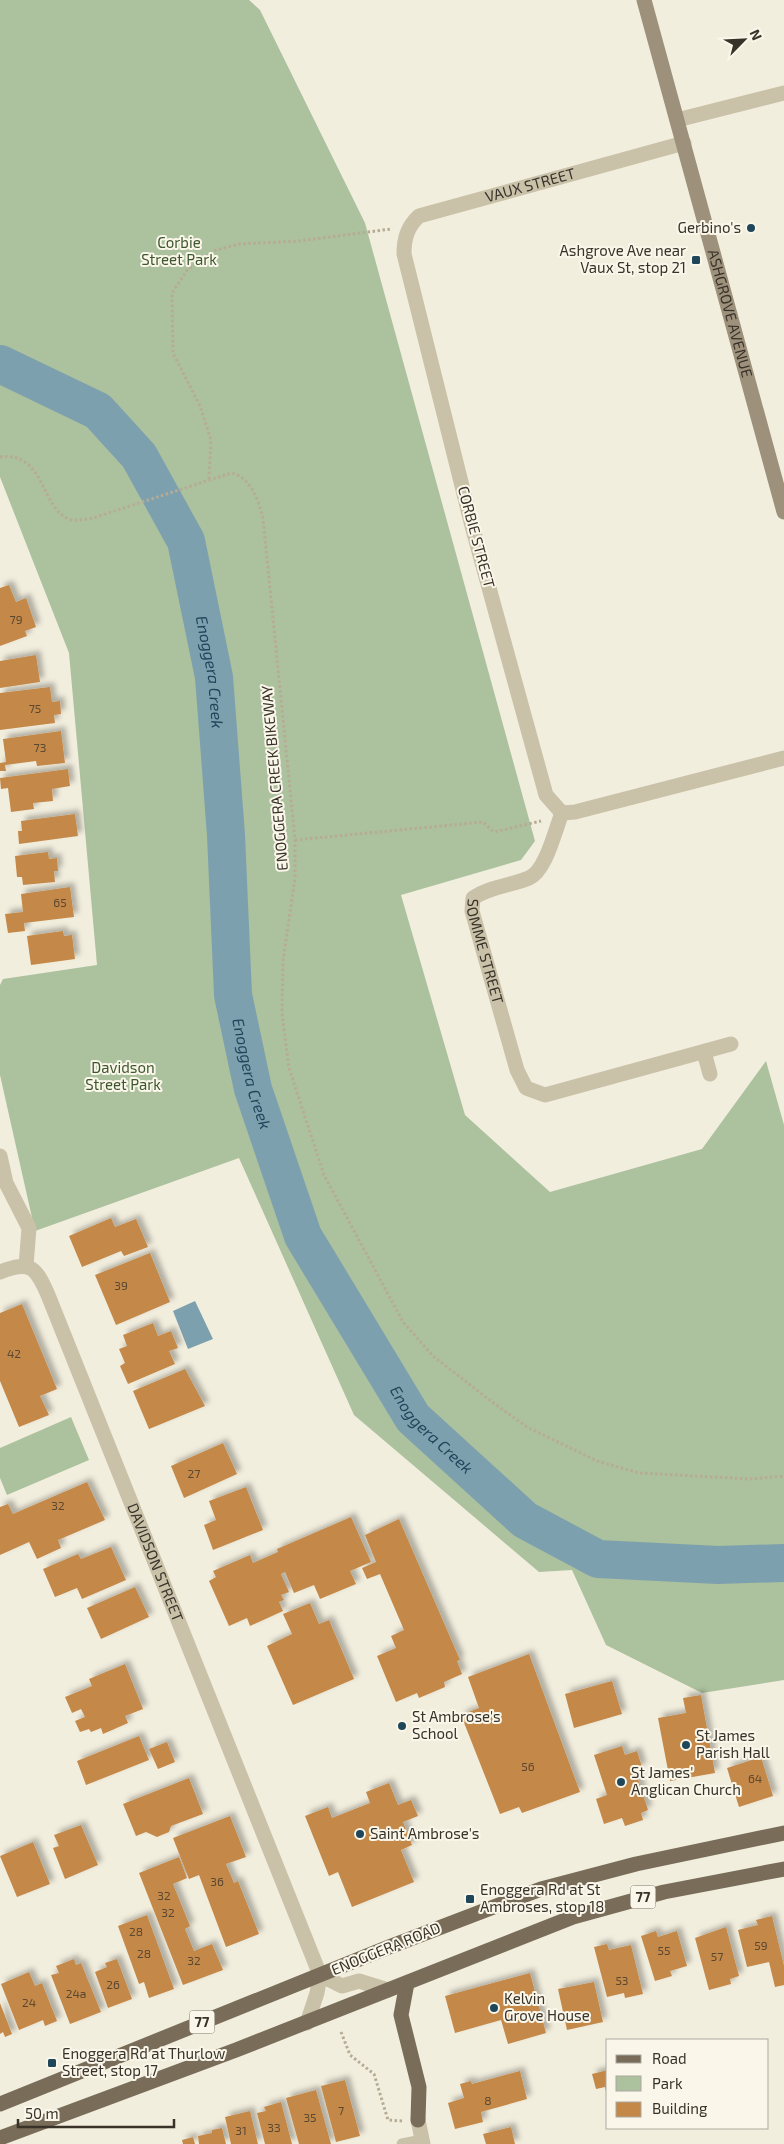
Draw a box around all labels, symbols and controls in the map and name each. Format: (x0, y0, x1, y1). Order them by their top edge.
north arrow (719, 15, 769, 65)
text: N (747, 26, 766, 43)
street label: VAUX STREET (483, 163, 577, 205)
place label: Gerbino's (678, 218, 741, 236)
marker: Gerbino's (745, 222, 757, 234)
park label: Corbie Street Park (141, 233, 217, 268)
place label: Ashgrove Ave near Vaux St, stop 21 (560, 241, 686, 276)
street label: ASHGROVE AVENUE (705, 247, 757, 379)
marker: Ashgrove Ave near Vaux St, stop 21 (690, 254, 702, 266)
street label: CORBIE STREET (455, 484, 499, 590)
house number: 79 (9, 612, 23, 626)
water label: Enoggera Creek (193, 614, 228, 729)
street label: ENOGGERA CREEK BIKEWAY (257, 684, 291, 871)
house number: 75 (29, 701, 41, 715)
house number: 73 (34, 740, 46, 754)
house number: 65 (53, 895, 67, 909)
street label: SOMME STREET (463, 898, 508, 1006)
water label: Enoggera Creek (229, 1016, 276, 1131)
park label: Davidson Street Park (85, 1058, 161, 1093)
house number: 39 (114, 1278, 128, 1292)
house number: 42 (7, 1346, 21, 1360)
water label: Enoggera Creek (387, 1382, 477, 1477)
house number: 27 (188, 1466, 200, 1480)
house number: 32 (51, 1498, 65, 1512)
street label: DAVIDSON STREET (124, 1500, 188, 1624)
place label: St Ambrose's School (412, 1707, 501, 1742)
marker: St Ambrose's School (396, 1720, 408, 1732)
place label: St James Parish Hall (696, 1726, 770, 1761)
marker: St James Parish Hall (680, 1739, 692, 1751)
house number: 56 (521, 1759, 535, 1773)
place label: St James' Anglican Church (631, 1763, 741, 1798)
house number: 64 (748, 1771, 762, 1785)
marker: St James' Anglican Church (615, 1776, 627, 1788)
place label: Saint Ambrose's (370, 1824, 479, 1842)
marker: Saint Ambrose's (354, 1828, 366, 1840)
house number: 36 (210, 1874, 224, 1888)
place label: Enoggera Rd at St Ambroses, stop 18 (480, 1880, 604, 1915)
road number: 77 (630, 1885, 656, 1908)
house number: 32 (157, 1888, 171, 1902)
marker: Enoggera Rd at St Ambroses, stop 18 (464, 1893, 476, 1905)
house number: 32 (161, 1905, 175, 1919)
street label: ENOGGERA ROAD (328, 1918, 443, 1978)
house number: 28 (129, 1924, 143, 1938)
house number: 59 (754, 1938, 768, 1952)
house number: 55 (658, 1943, 670, 1957)
house number: 28 (137, 1946, 151, 1960)
house number: 57 (711, 1949, 723, 1963)
house number: 32 (187, 1953, 201, 1967)
house number: 53 (615, 1973, 629, 1987)
house number: 26 (106, 1977, 120, 1991)
house number: 24a (66, 1986, 86, 2000)
place label: Kelvin Grove House (504, 1989, 590, 2024)
house number: 24 (22, 1995, 36, 2009)
marker: Kelvin Grove House (488, 2002, 500, 2014)
road number: 77 (190, 2010, 214, 2034)
legend (606, 2039, 769, 2129)
place label: Enoggera Rd at Thurlow Street, stop 17 (62, 2044, 225, 2079)
text: Road (652, 2049, 687, 2067)
marker: Enoggera Rd at Thurlow Street, stop 17 (46, 2057, 58, 2069)
text: Park (652, 2074, 683, 2092)
house number: 8 (484, 2093, 492, 2107)
scale bar (18, 2096, 174, 2128)
text: Building (652, 2099, 708, 2117)
house number: 7 (338, 2103, 344, 2117)
text: 50 m (25, 2104, 59, 2122)
house number: 35 (303, 2110, 317, 2124)
house number: 33 (267, 2120, 281, 2134)
house number: 31 (235, 2123, 247, 2137)

